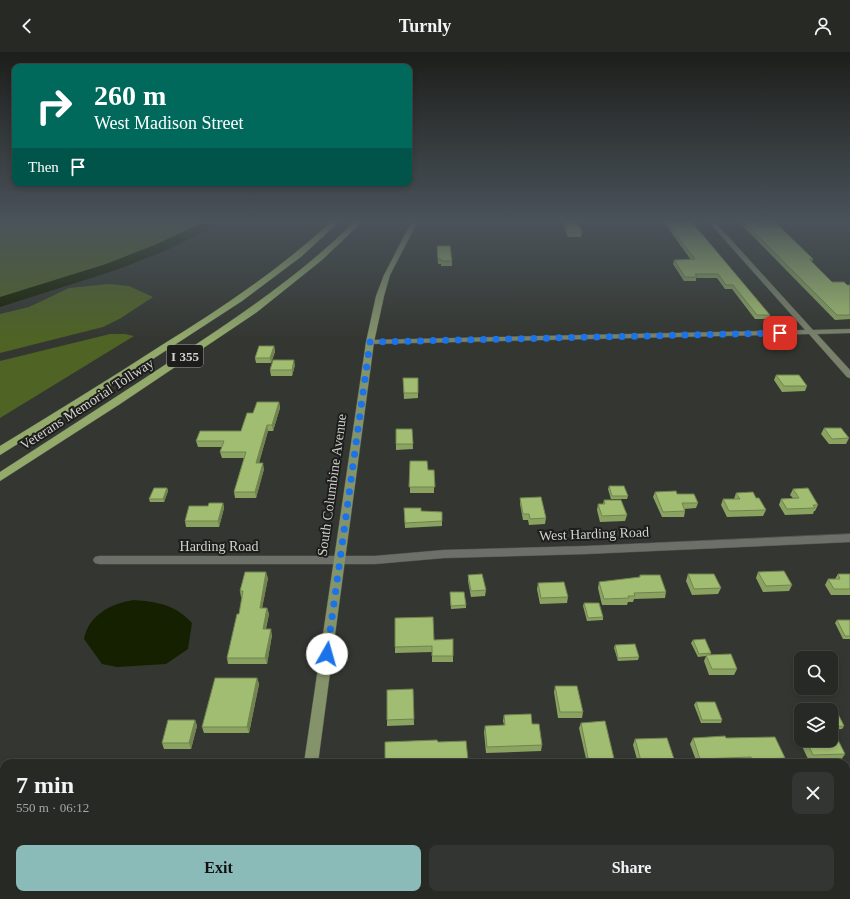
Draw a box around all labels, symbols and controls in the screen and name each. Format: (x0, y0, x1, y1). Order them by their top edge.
icon: back (16, 15, 38, 37)
icon: person (812, 15, 834, 37)
text: Turnly (399, 16, 451, 36)
icon: right (28, 80, 80, 132)
text: 260 m (94, 80, 166, 111)
text: West Madison Street (94, 113, 244, 133)
icon: arrive (67, 156, 89, 178)
text: Then (28, 159, 59, 175)
pin (763, 316, 797, 350)
icon: arrive (769, 322, 791, 344)
road number: I 355 (167, 345, 203, 367)
street label: Veterans Memorial Tollway (18, 355, 156, 453)
street label: South Columbine Avenue (315, 413, 349, 557)
street label: West Harding Road (539, 525, 649, 543)
street label: Harding Road (180, 539, 258, 554)
position arrow (306, 633, 348, 675)
map controls (794, 651, 838, 747)
button: search (794, 651, 838, 695)
button: layers (794, 703, 838, 747)
text: 7 min (16, 772, 74, 798)
button: close (792, 772, 834, 814)
text: 550 m · 06:12 (16, 800, 89, 815)
button: Exit (16, 845, 421, 891)
button: Share (429, 845, 834, 891)

